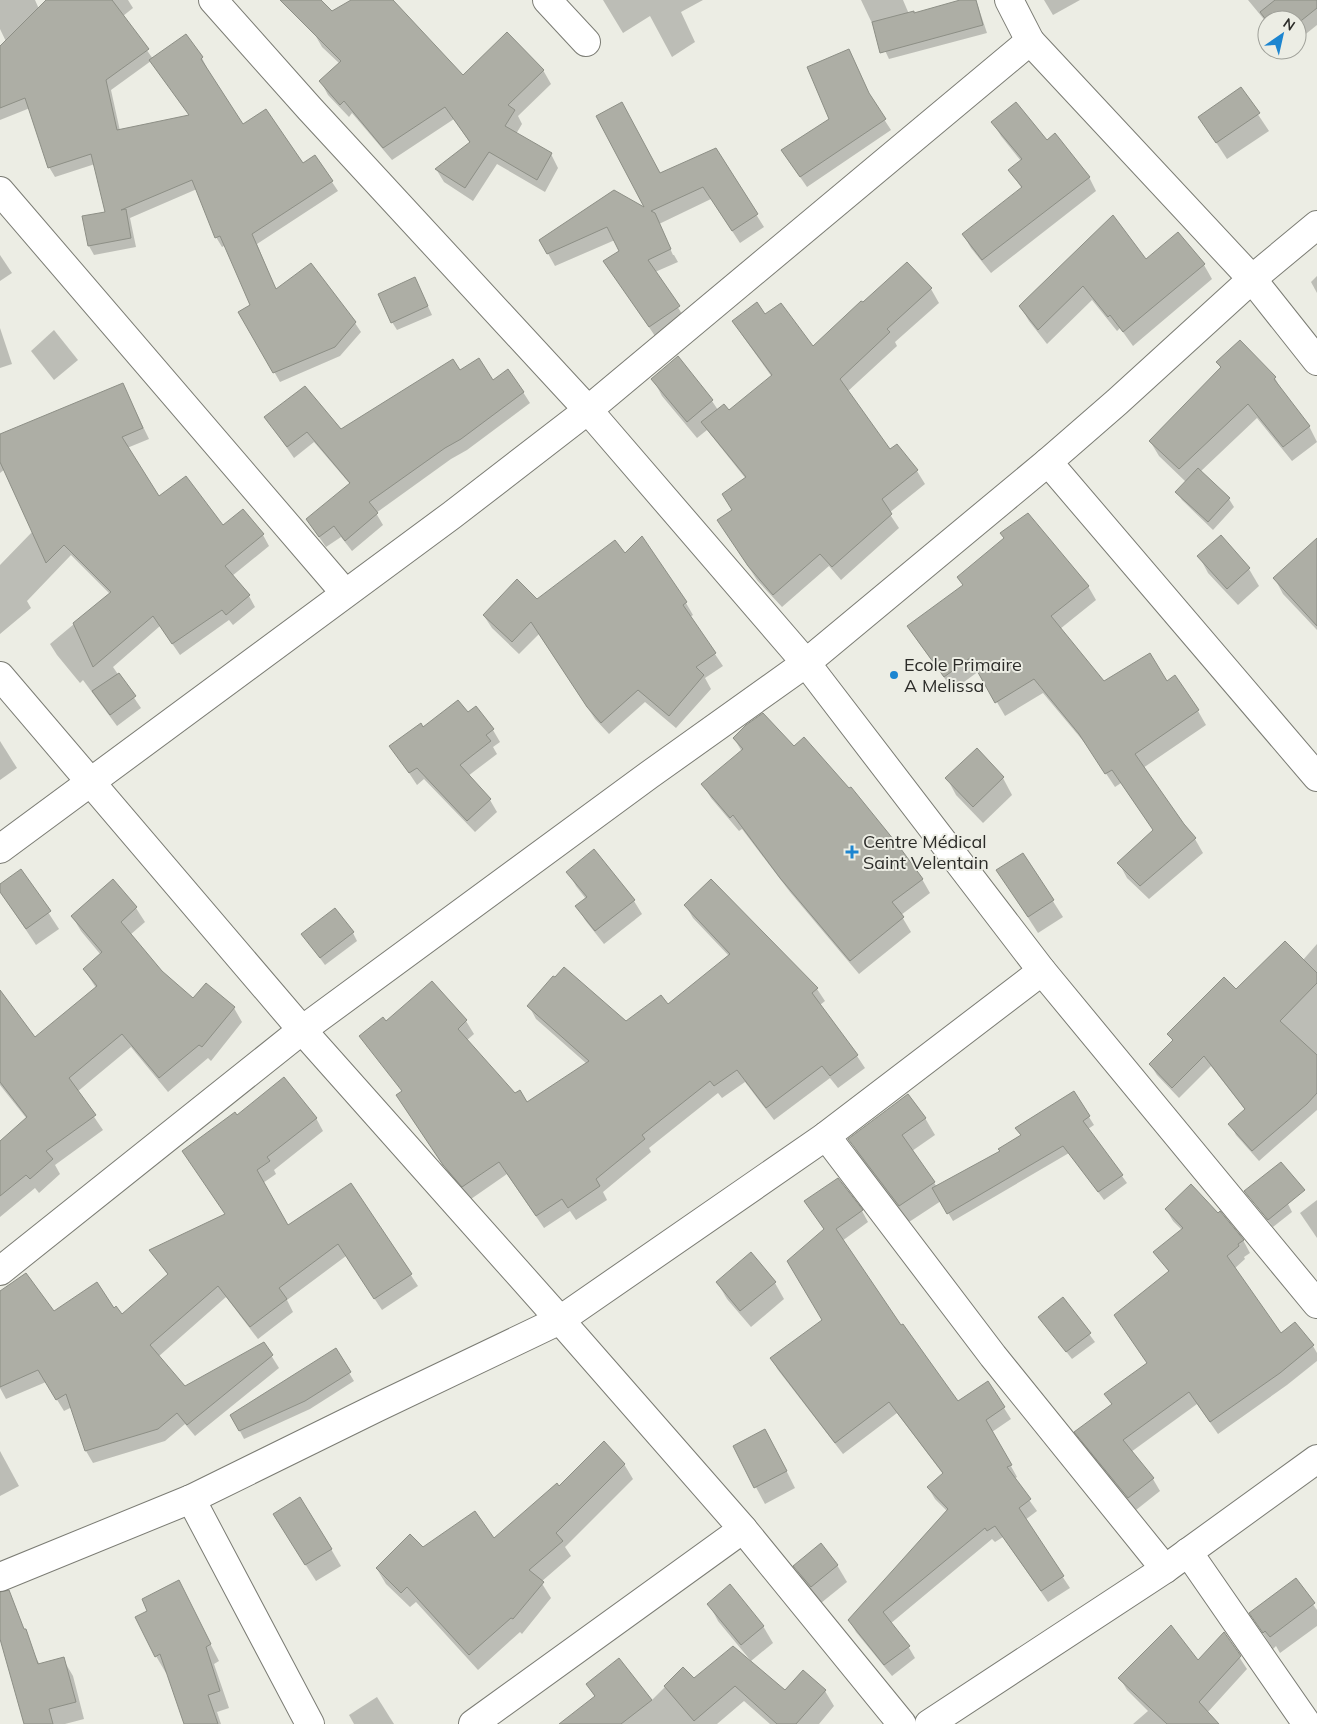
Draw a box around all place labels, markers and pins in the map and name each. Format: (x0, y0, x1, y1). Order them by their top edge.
place label: Ecole Primaire A Melissa (904, 653, 1022, 697)
marker: Ecole Primaire A Melissa (888, 669, 900, 681)
place label: Centre Médical Saint Velentain (863, 830, 989, 874)
marker: Centre Médical Saint Velentain (845, 845, 859, 859)

